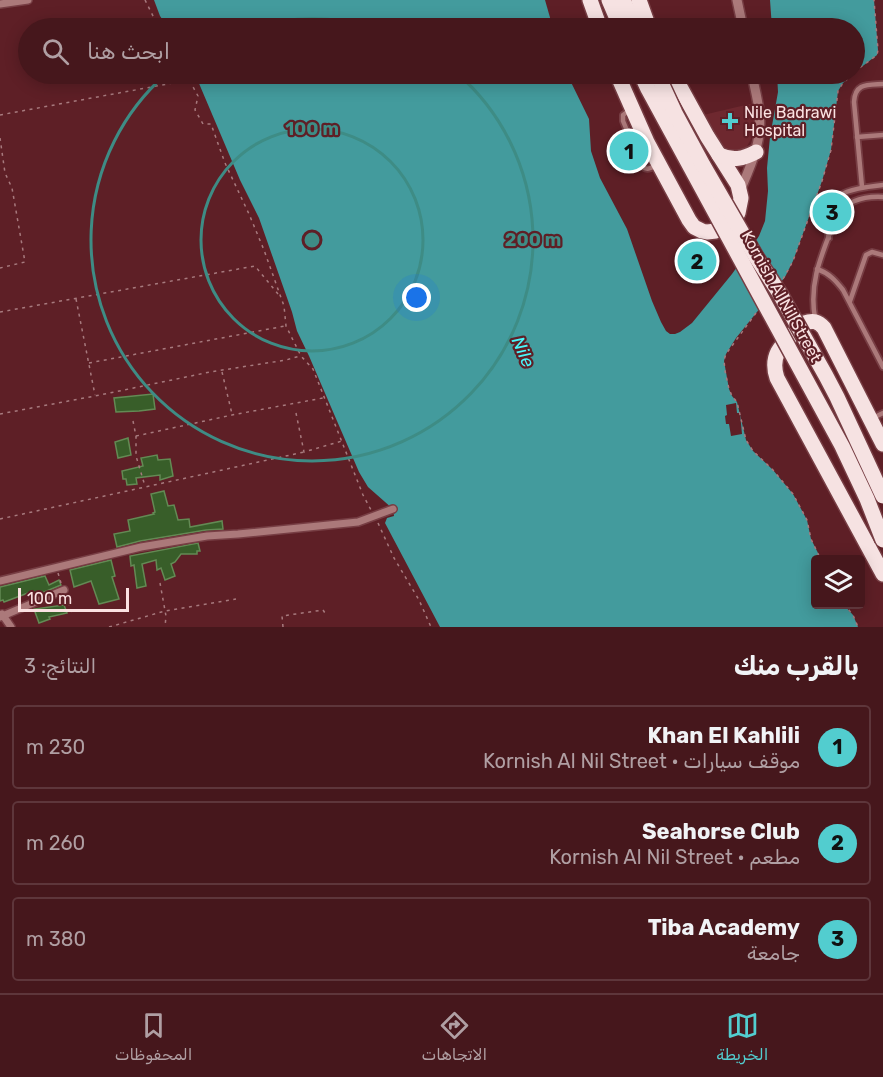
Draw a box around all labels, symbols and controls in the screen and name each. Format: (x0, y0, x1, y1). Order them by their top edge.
search box (18, 18, 865, 84)
icon: search (39, 35, 72, 68)
text: ابحث هنا (87, 38, 170, 65)
place label: Nile Badrawi Hospital (744, 103, 836, 140)
marker: Nile Badrawi Hospital (721, 112, 739, 130)
text: 100 m (285, 118, 339, 140)
pin: 1 (610, 128, 648, 174)
pin: 3 (812, 190, 852, 234)
street label: Kornish Al Nil Street (738, 227, 825, 365)
text: 200 m (505, 229, 561, 251)
centre of rings (302, 230, 322, 250)
pin: 2 (678, 238, 716, 284)
your location (402, 283, 431, 312)
water label: Nile (507, 333, 539, 371)
map controls (811, 555, 865, 609)
button: layers (811, 555, 865, 609)
scale bar (18, 585, 129, 612)
text: 100 m (27, 589, 72, 608)
text: بالقرب منك (734, 651, 859, 682)
text: النتائج: 3 (24, 654, 96, 678)
text: Khan El Kahlili (647, 722, 800, 749)
text: 230 m (26, 735, 85, 759)
text: 1 (833, 735, 842, 759)
text: موقف سيارات · Kornish Al Nil Street (483, 749, 800, 773)
text: Seahorse Club (642, 818, 800, 845)
text: 260 m (26, 831, 85, 855)
text: 2 (831, 831, 844, 855)
text: مطعم · Kornish Al Nil Street (549, 845, 800, 869)
text: Tiba Academy (648, 914, 800, 941)
text: 380 m (26, 927, 86, 951)
text: 3 (831, 927, 844, 951)
text: جامعة (747, 941, 800, 965)
tab: المحفوظات (115, 1009, 192, 1064)
tab: الاتجاهات (422, 1009, 487, 1064)
tab: الخريطة (716, 1009, 768, 1064)

